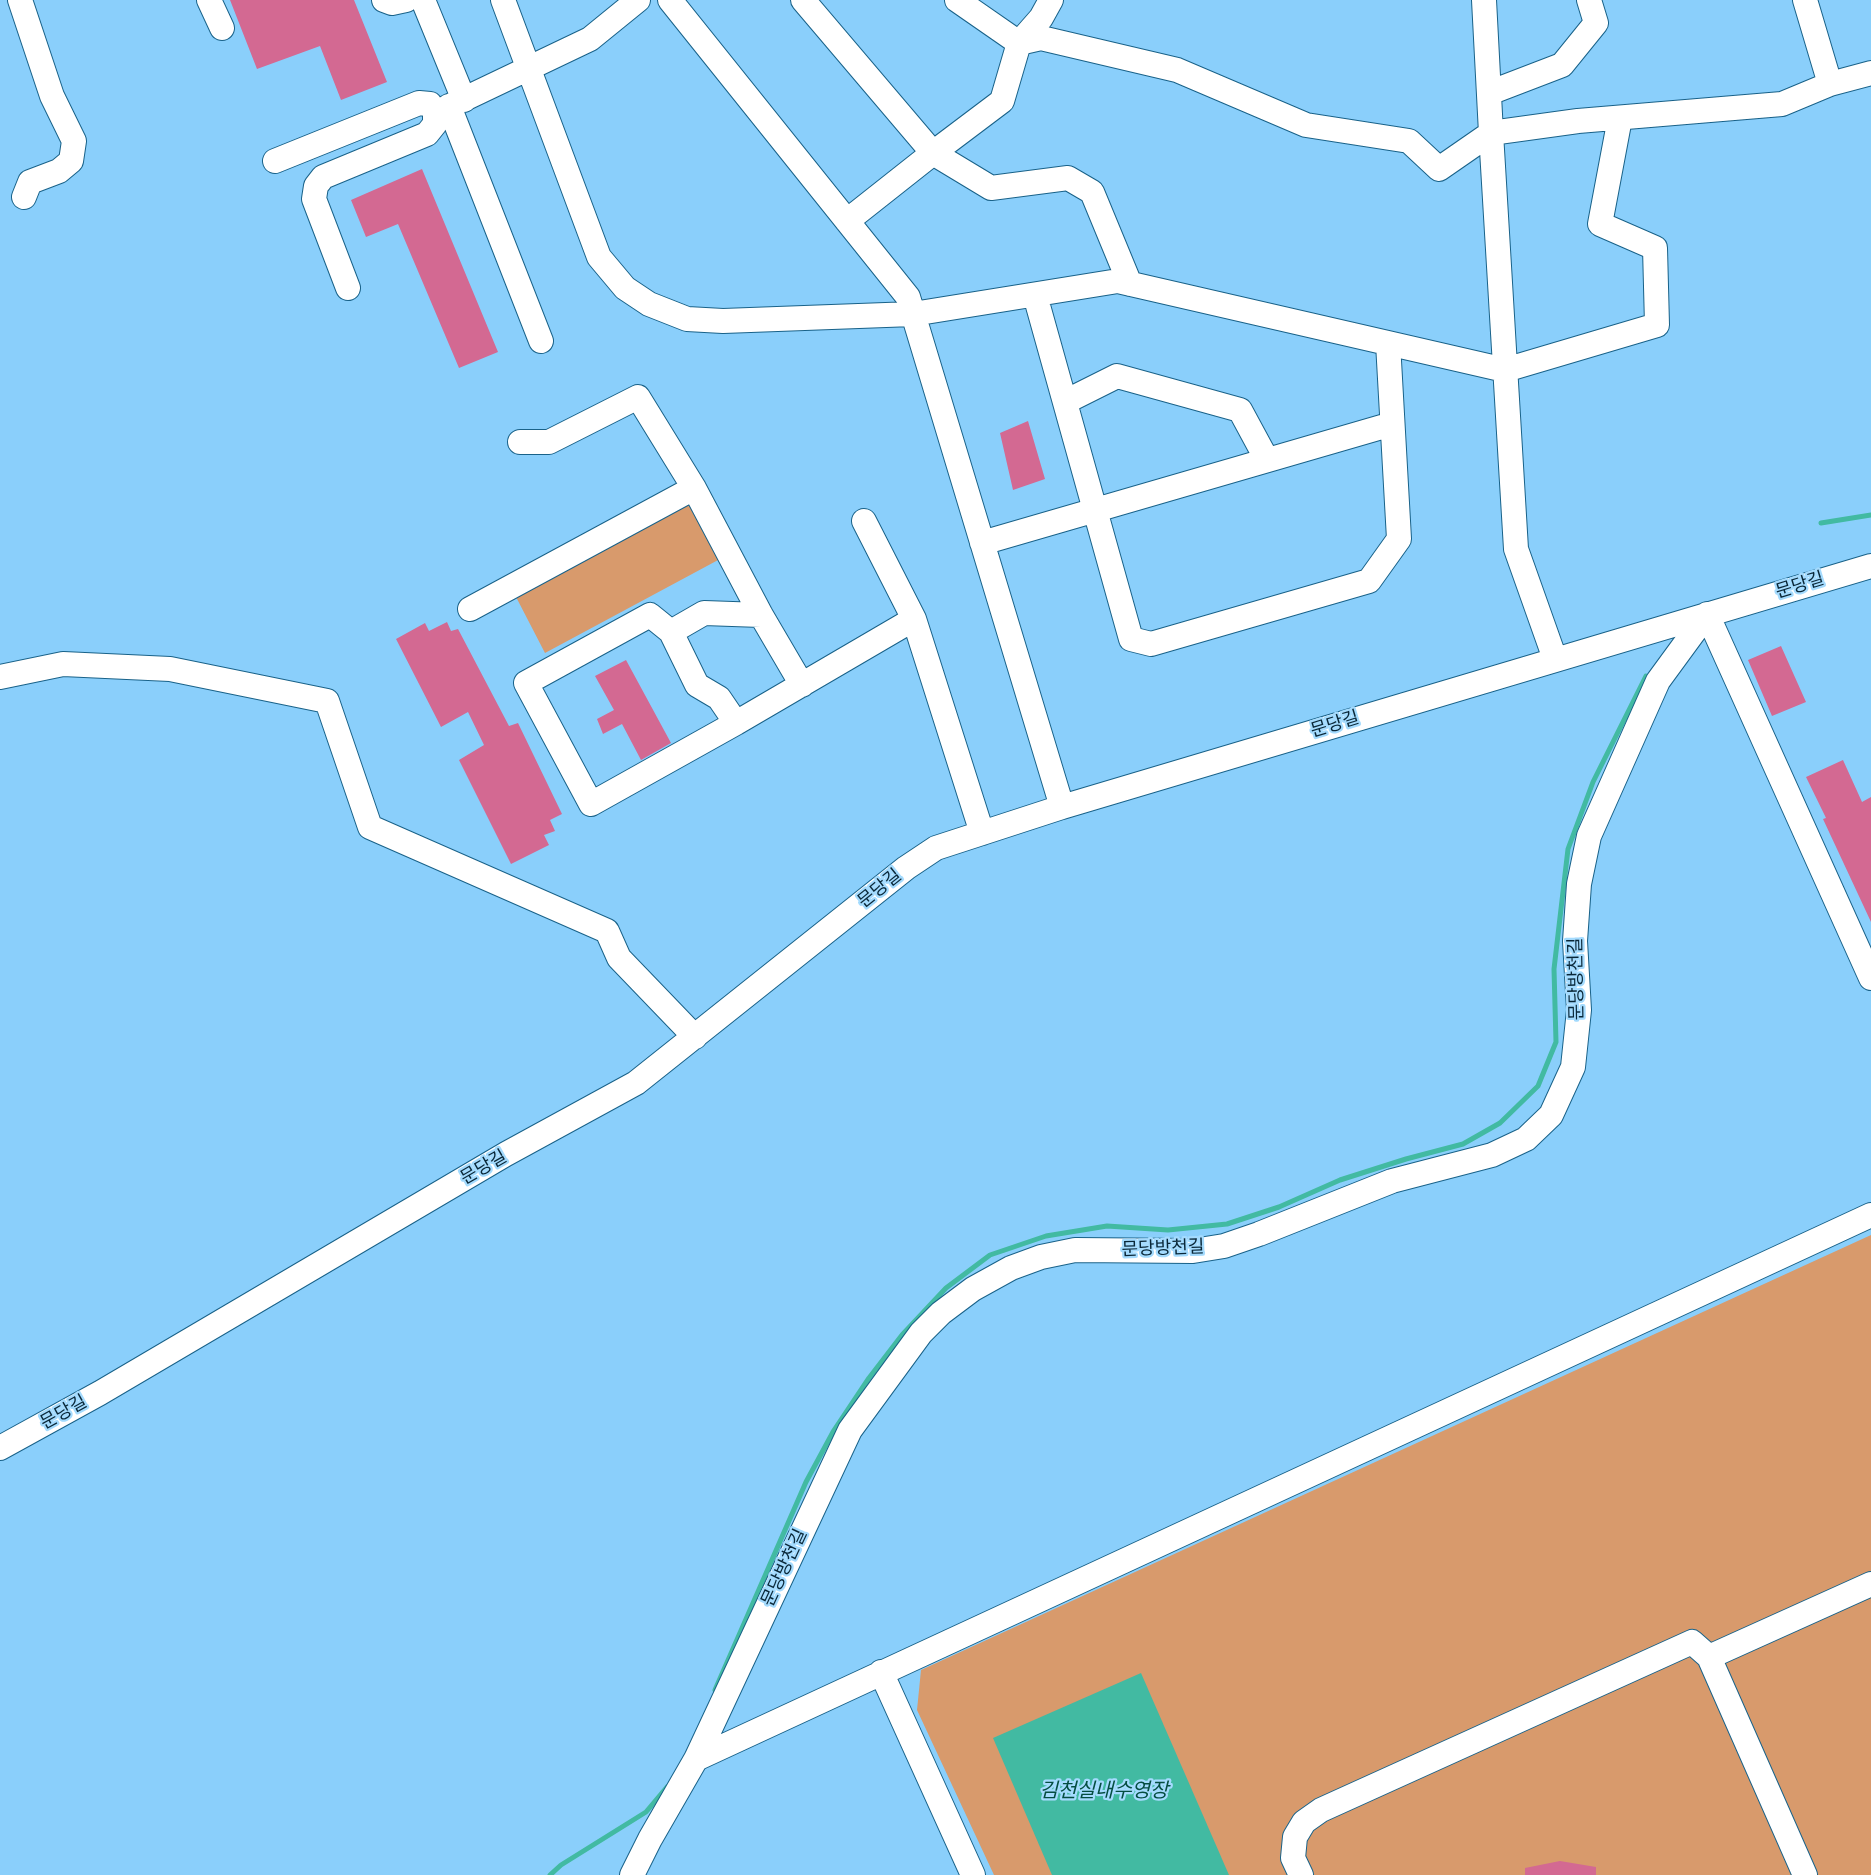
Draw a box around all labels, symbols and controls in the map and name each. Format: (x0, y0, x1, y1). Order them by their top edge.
street label: 문당길 (1773, 568, 1827, 604)
street label: 문당길 (1308, 707, 1362, 743)
street label: 문당길 (854, 865, 906, 913)
street label: 문당방천길 (1565, 937, 1589, 1021)
street label: 문당길 (457, 1146, 511, 1190)
street label: 문당방천길 (1121, 1237, 1205, 1261)
street label: 문당길 (37, 1392, 91, 1434)
street label: 문당방천길 (758, 1526, 812, 1610)
water label: 김천실내수영장 (1040, 1780, 1168, 1804)

